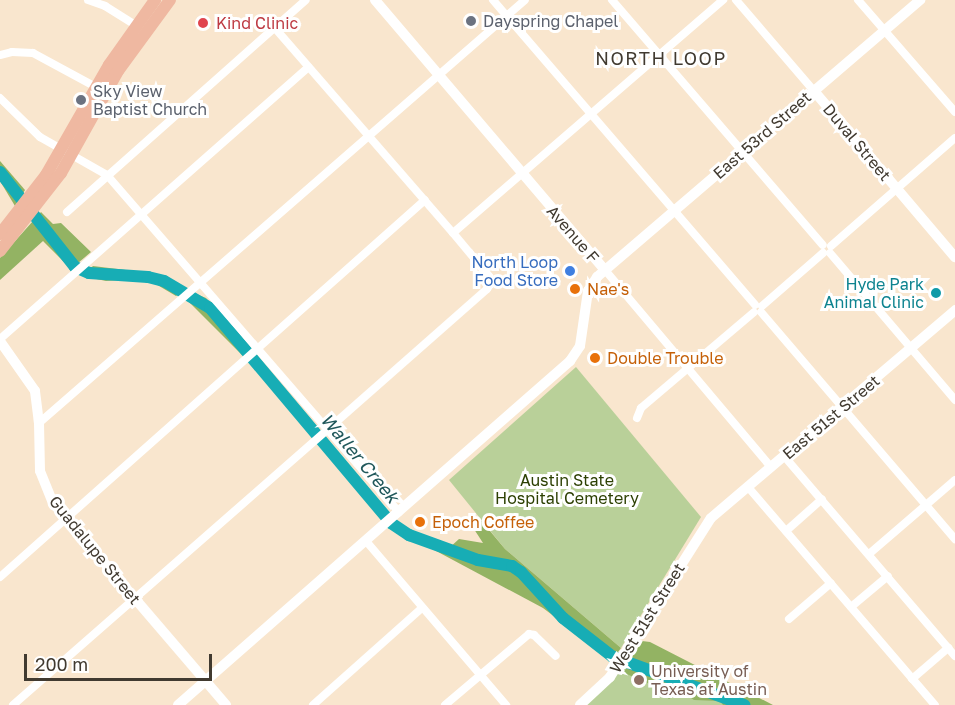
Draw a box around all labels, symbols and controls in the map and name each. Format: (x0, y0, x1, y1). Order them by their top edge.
place label: Dayspring Chapel (483, 11, 618, 31)
place label: Kind Clinic (216, 13, 298, 33)
marker: Kind Clinic (194, 14, 212, 32)
marker: Dayspring Chapel (464, 14, 478, 28)
district label: NORTH LOOP (595, 47, 727, 69)
place label: Sky View Baptist Church (93, 81, 207, 119)
street label: East 53rd Street (709, 87, 815, 183)
marker: Sky View Baptist Church (74, 93, 88, 107)
street label: Duval Street (819, 99, 895, 185)
street label: Avenue F (543, 201, 603, 267)
place label: North Loop Food Store (471, 252, 558, 290)
marker: North Loop Food Store (563, 264, 577, 278)
place label: Hyde Park Animal Clinic (824, 274, 924, 312)
place label: Nae's (587, 279, 629, 299)
marker: Nae's (568, 282, 582, 296)
marker: Hyde Park Animal Clinic (929, 286, 943, 300)
place label: Double Trouble (607, 348, 723, 368)
marker: Double Trouble (588, 351, 602, 365)
street label: East 51st Street (779, 371, 883, 463)
water label: Waller Creek (316, 409, 404, 507)
park label: Austin State Hospital Cemetery (495, 470, 639, 508)
street label: Guadalupe Street (45, 492, 145, 608)
place label: Epoch Coffee (432, 512, 534, 532)
marker: Epoch Coffee (413, 515, 427, 529)
street label: West 51st Street (605, 559, 689, 677)
scale bar (27, 642, 214, 680)
text: 200 m (35, 653, 88, 675)
place label: University of Texas at Austin (651, 661, 767, 699)
marker: University of Texas at Austin (632, 673, 646, 687)

